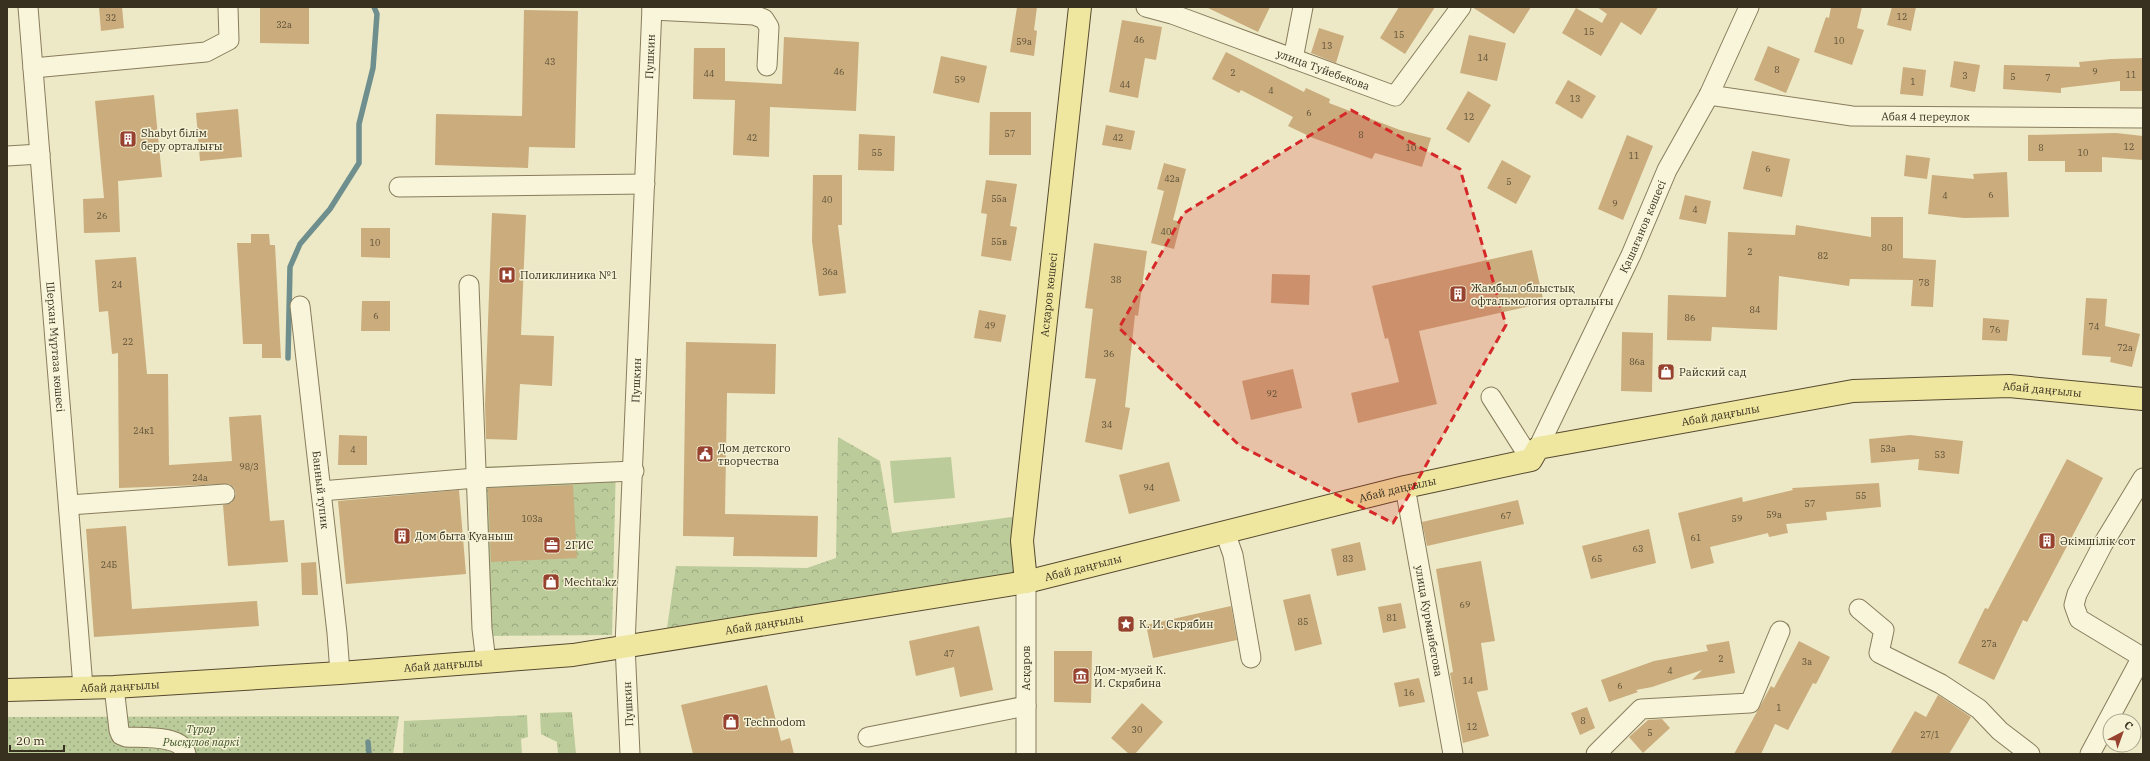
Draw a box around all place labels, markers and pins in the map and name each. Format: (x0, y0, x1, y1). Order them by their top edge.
place label: Shabyt білім беру орталығы (141, 126, 223, 153)
building icon: Shabyt білім беру орталығы (118, 129, 138, 149)
hospital icon: Поликлиника №1 (497, 265, 517, 285)
place label: Поликлиника №1 (520, 268, 618, 282)
place label: Жамбыл облыстық офтальмология орталығы (1471, 281, 1614, 308)
building icon: Жамбыл облыстық офтальмология орталығы (1448, 284, 1468, 304)
shop icon: Райский сад (1656, 362, 1676, 382)
place label: Райский сад (1679, 365, 1747, 379)
place label: Дом детского творчества (718, 441, 790, 468)
public building icon: Дом детского творчества (695, 444, 715, 464)
building icon: Дом быта Куаныш (392, 526, 412, 546)
place label: Дом быта Куаныш (415, 529, 514, 543)
building icon: Әкімшілік сот (2037, 531, 2057, 551)
place label: Әкімшілік сот (2060, 534, 2136, 548)
office icon: 2ГИС (542, 535, 562, 555)
place label: 2ГИС (565, 538, 594, 552)
shop icon: Mechta.kz (541, 572, 561, 592)
place label: Mechta.kz (564, 575, 617, 589)
place icon: К. И. Скрябин (1116, 614, 1136, 634)
place label: К. И. Скрябин (1139, 617, 1214, 631)
place label: Дом-музей К. И. Скрябина (1094, 663, 1166, 690)
museum icon: Дом-музей К. И. Скрябина (1071, 666, 1091, 686)
shop icon: Technodom (721, 712, 741, 732)
place label: Technodom (744, 715, 806, 729)

